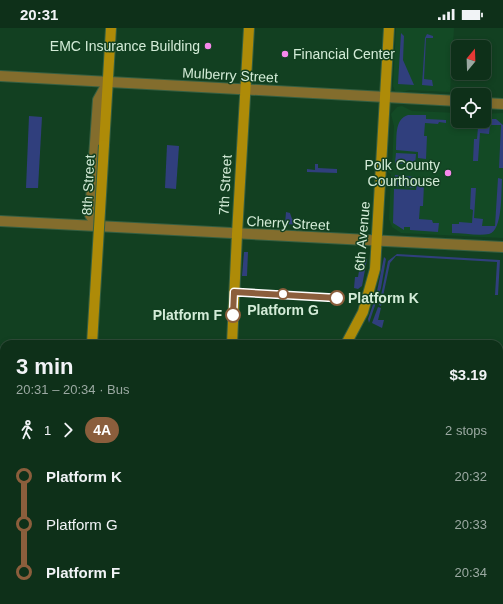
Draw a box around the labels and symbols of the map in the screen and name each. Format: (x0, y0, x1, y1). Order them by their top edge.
place label: EMC Insurance Building (50, 38, 200, 54)
north arrow (451, 40, 491, 80)
marker: EMC Insurance Building (203, 41, 213, 51)
place label: Financial Center (293, 46, 395, 62)
marker: Financial Center (280, 49, 290, 59)
street label: Mulberry Street (182, 65, 278, 85)
street label: 8th Street (78, 154, 98, 216)
street label: 7th Street (215, 154, 235, 216)
place label: Polk County Courthouse (365, 157, 440, 189)
marker: Polk County Courthouse (443, 168, 453, 178)
street label: 6th Avenue (351, 200, 373, 271)
street label: Cherry Street (246, 213, 330, 233)
marker: Platform G (277, 288, 289, 300)
marker: Platform K (329, 290, 345, 306)
place label: Platform K (348, 290, 419, 306)
place label: Platform G (247, 302, 319, 318)
place label: Platform F (153, 307, 222, 323)
marker: Platform F (225, 307, 241, 323)

